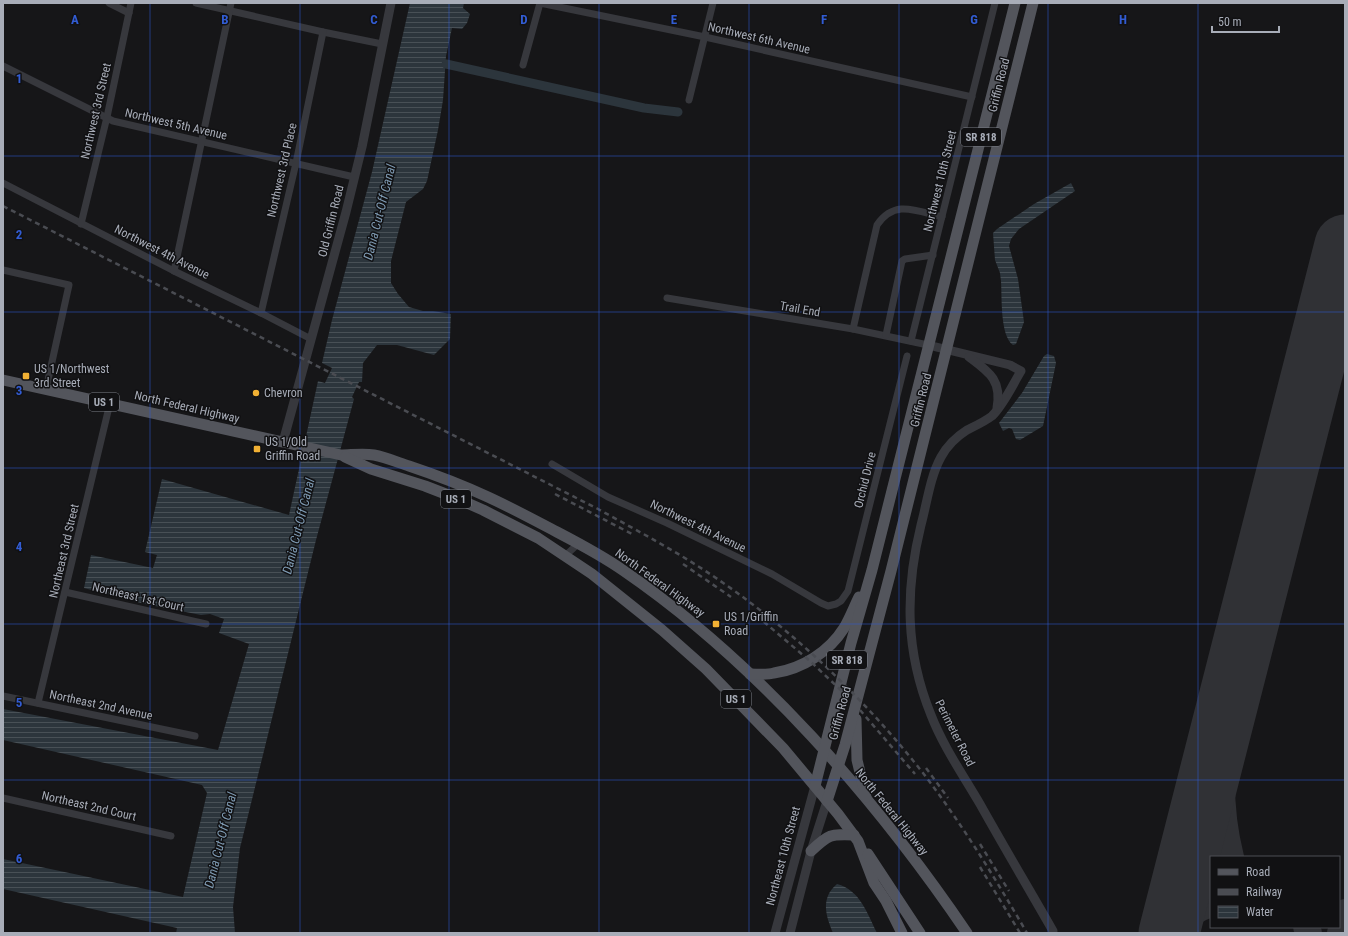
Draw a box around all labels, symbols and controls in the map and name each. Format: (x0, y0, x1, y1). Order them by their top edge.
scale bar (1212, 8, 1279, 34)
text: A (71, 12, 79, 27)
text: B (221, 12, 229, 27)
text: C (370, 12, 378, 27)
text: D (520, 12, 528, 27)
text: E (671, 12, 678, 27)
text: F (821, 12, 827, 27)
text: G (970, 12, 978, 27)
text: H (1119, 12, 1127, 27)
text: 50 m (1218, 15, 1242, 29)
street label: Northwest 6th Avenue (706, 19, 812, 57)
street label: Griffin Road (986, 57, 1012, 113)
street label: Northwest 3rd Street (78, 61, 114, 160)
text: 1 (16, 71, 22, 86)
street label: Northwest 5th Avenue (123, 105, 229, 143)
street label: Northwest 3rd Place (264, 121, 300, 219)
street label: Northwest 10th Street (921, 128, 959, 233)
road number: SR 818 (961, 128, 1001, 146)
water label: Dania Cut-Off Canal (360, 162, 399, 262)
street label: Old Griffin Road (315, 183, 347, 258)
street label: Northwest 4th Avenue (112, 222, 212, 282)
text: 2 (16, 227, 23, 242)
street label: Trail End (779, 299, 821, 319)
place label: US 1/Northwest 3rd Street (34, 362, 110, 390)
marker: US 1/Northwest 3rd Street (21, 371, 31, 381)
street label: Griffin Road (908, 372, 934, 428)
text: 3 (16, 383, 22, 398)
place label: Chevron (264, 386, 303, 400)
street label: North Federal Highway (133, 388, 241, 426)
marker: Chevron (251, 388, 261, 398)
road number: US 1 (89, 393, 119, 411)
place label: US 1/Old Griffin Road (265, 435, 320, 463)
marker: US 1/Old Griffin Road (252, 444, 262, 454)
street label: Orchid Drive (851, 450, 879, 510)
water label: Dania Cut-Off Canal (279, 476, 318, 576)
road number: US 1 (441, 490, 471, 508)
street label: Northwest 4th Avenue (648, 497, 748, 555)
street label: Northeast 3rd Street (46, 502, 82, 599)
text: 4 (16, 539, 23, 554)
street label: North Federal Highway (612, 546, 708, 620)
street label: Northeast 1st Court (91, 580, 186, 614)
place label: US 1/Griffin Road (724, 610, 779, 638)
marker: US 1/Griffin Road (711, 619, 721, 629)
road number: SR 818 (827, 651, 867, 669)
street label: Griffin Road (826, 685, 854, 741)
street label: Northeast 2nd Avenue (48, 687, 154, 723)
road number: US 1 (721, 690, 751, 708)
text: 5 (16, 695, 23, 710)
street label: Perimeter Road (932, 697, 978, 769)
street label: North Federal Highway (853, 766, 931, 858)
street label: Northeast 2nd Court (40, 788, 138, 824)
water label: Dania Cut-Off Canal (201, 790, 240, 890)
street label: Northeast 10th Street (763, 805, 803, 907)
text: 6 (16, 851, 23, 866)
legend (1210, 856, 1340, 928)
text: Road (1246, 865, 1270, 879)
text: Railway (1246, 885, 1282, 899)
text: Water (1246, 905, 1274, 919)

